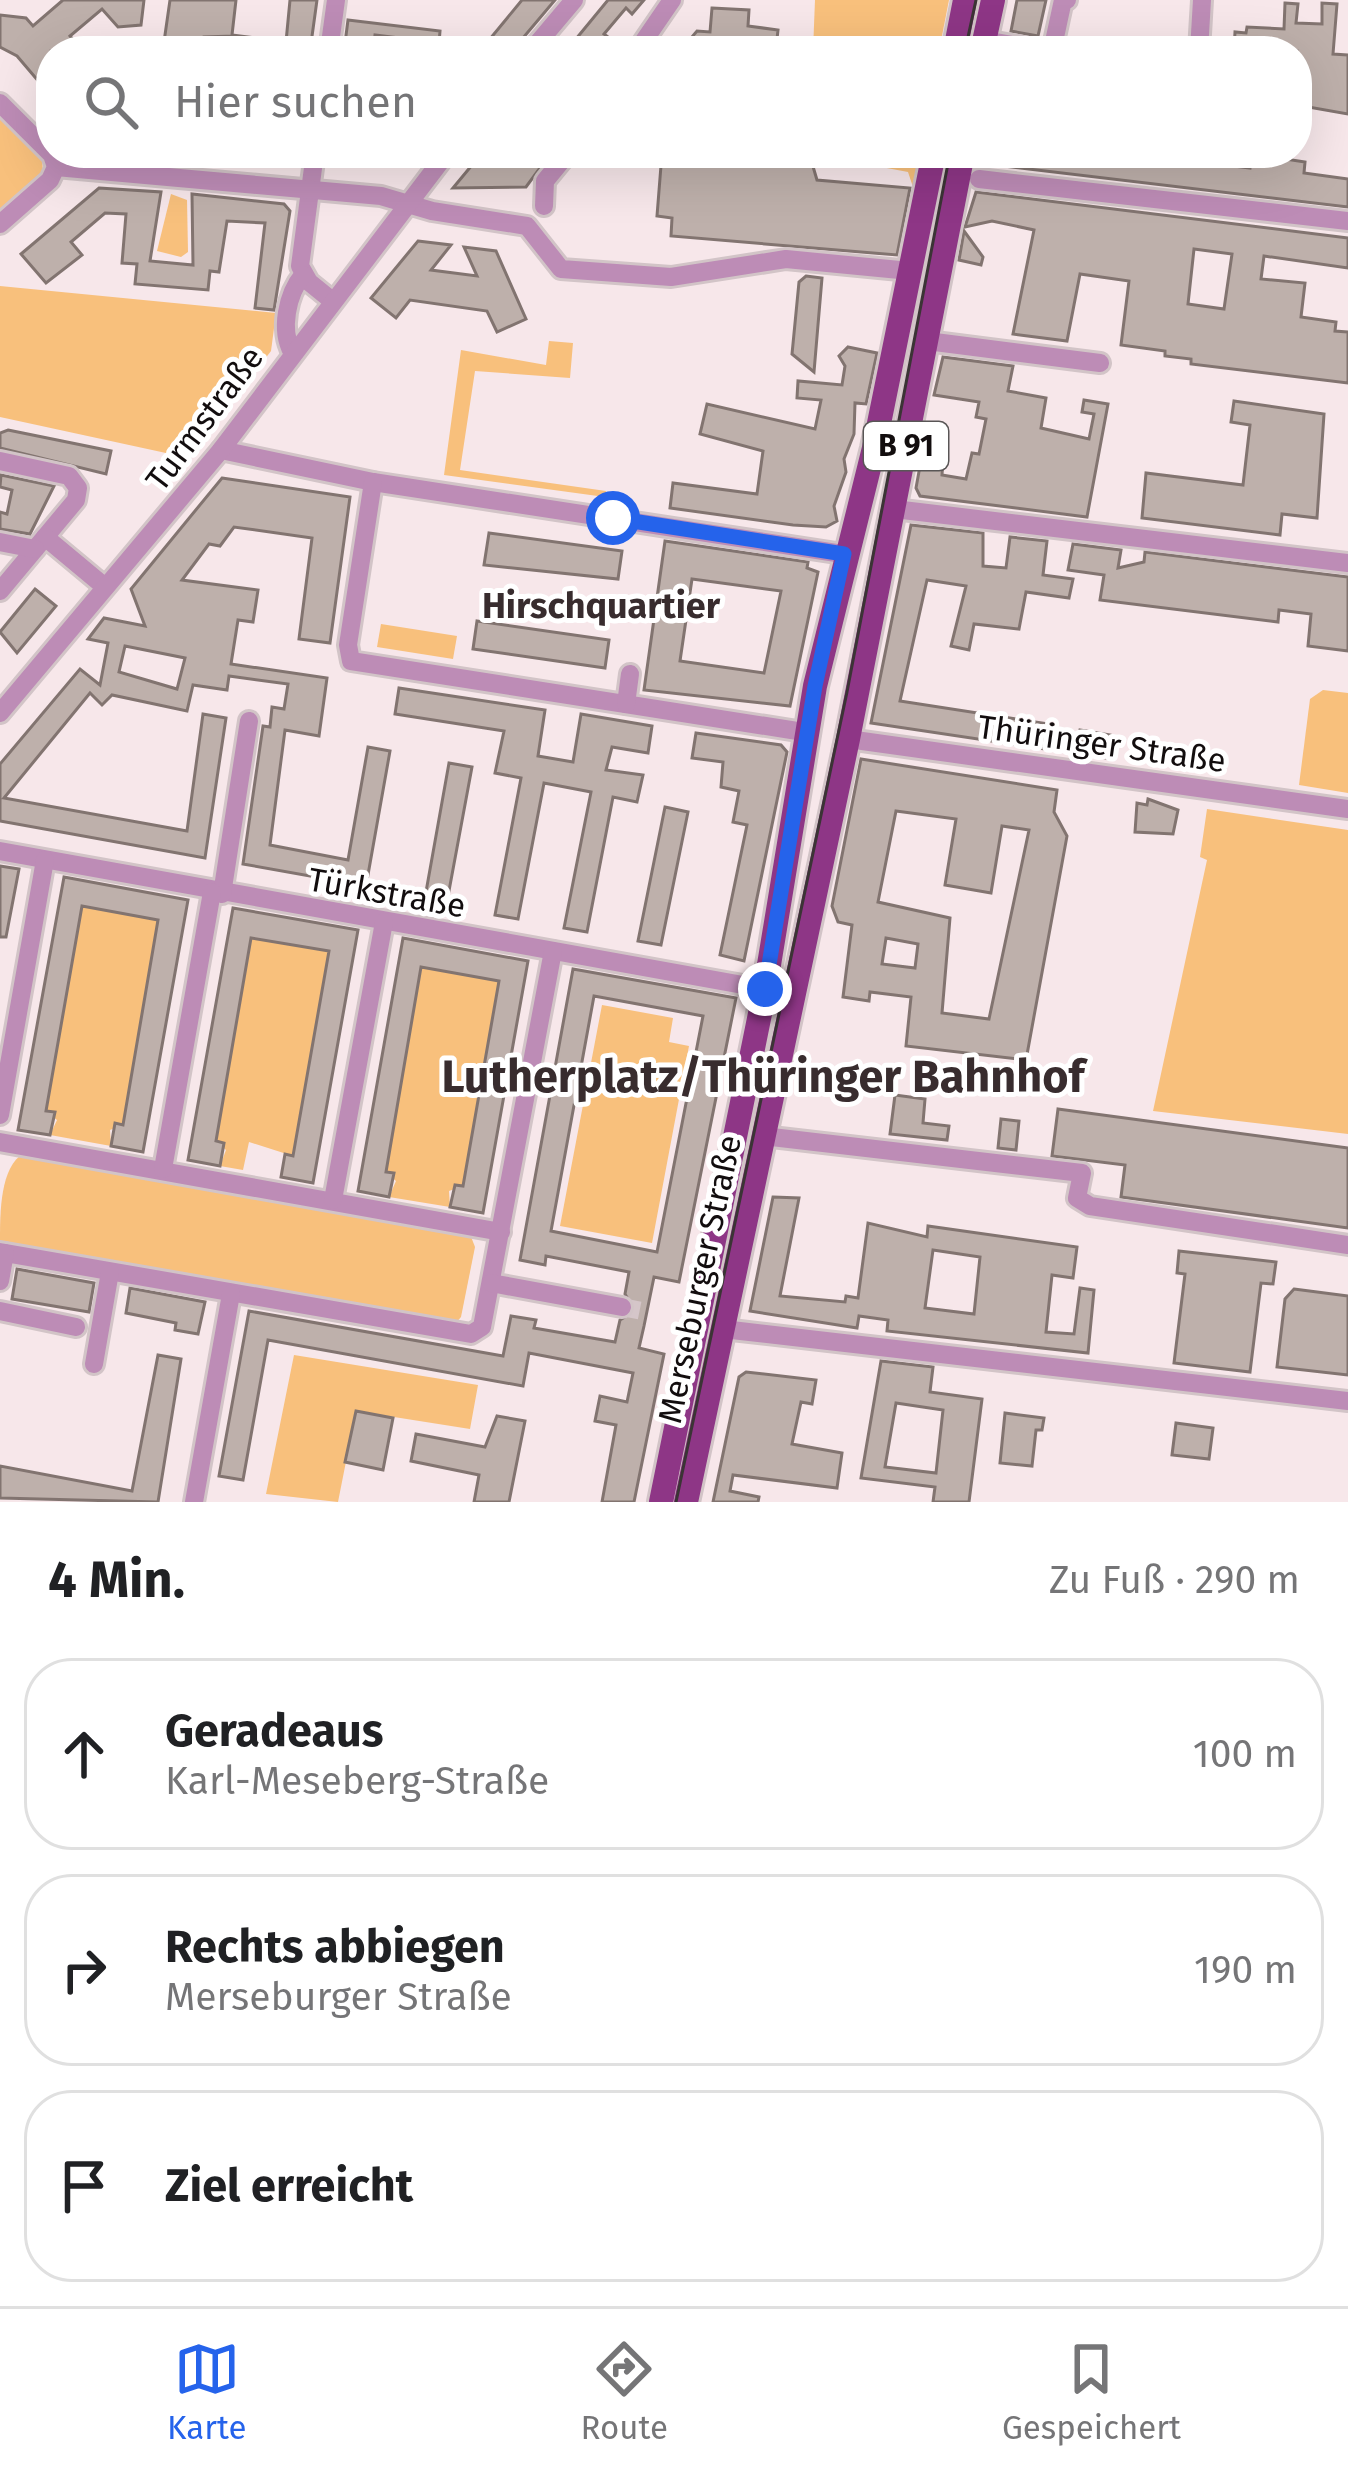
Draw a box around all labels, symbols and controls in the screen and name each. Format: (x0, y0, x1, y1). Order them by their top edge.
search box (36, 36, 1312, 168)
icon: search (78, 69, 144, 135)
text: Hier suchen (174, 75, 417, 129)
street label: Turmstraße (138, 339, 272, 499)
road number: B 91 (864, 422, 948, 470)
route start (586, 491, 640, 545)
district label: Hirschquartier (482, 584, 721, 628)
street label: Thüringer Straße (975, 707, 1228, 781)
street label: Türkstraße (305, 859, 469, 926)
route end (738, 962, 792, 1016)
district label: Lutherplatz/Thüringer Bahnhof (441, 1050, 1089, 1104)
street label: Merseburger Straße (650, 1132, 750, 1427)
text: 4 Min. (48, 1549, 185, 1611)
text: Zu Fuß · 290 m (1049, 1557, 1300, 1603)
text: Geradeaus (165, 1704, 384, 1758)
icon: ahead (51, 1721, 117, 1787)
text: 100 m (1193, 1731, 1297, 1777)
text: Karl-Meseberg-Straße (165, 1758, 549, 1804)
text: Rechts abbiegen (165, 1920, 505, 1974)
icon: right (51, 1937, 117, 2003)
text: 190 m (1194, 1947, 1297, 1993)
text: Merseburger Straße (165, 1974, 512, 2020)
icon: arrive (51, 2153, 117, 2219)
text: Ziel erreicht (165, 2159, 413, 2213)
tab: Karte (167, 2336, 246, 2448)
tab: Route (581, 2336, 668, 2448)
tab: Gespeichert (1002, 2336, 1181, 2448)

